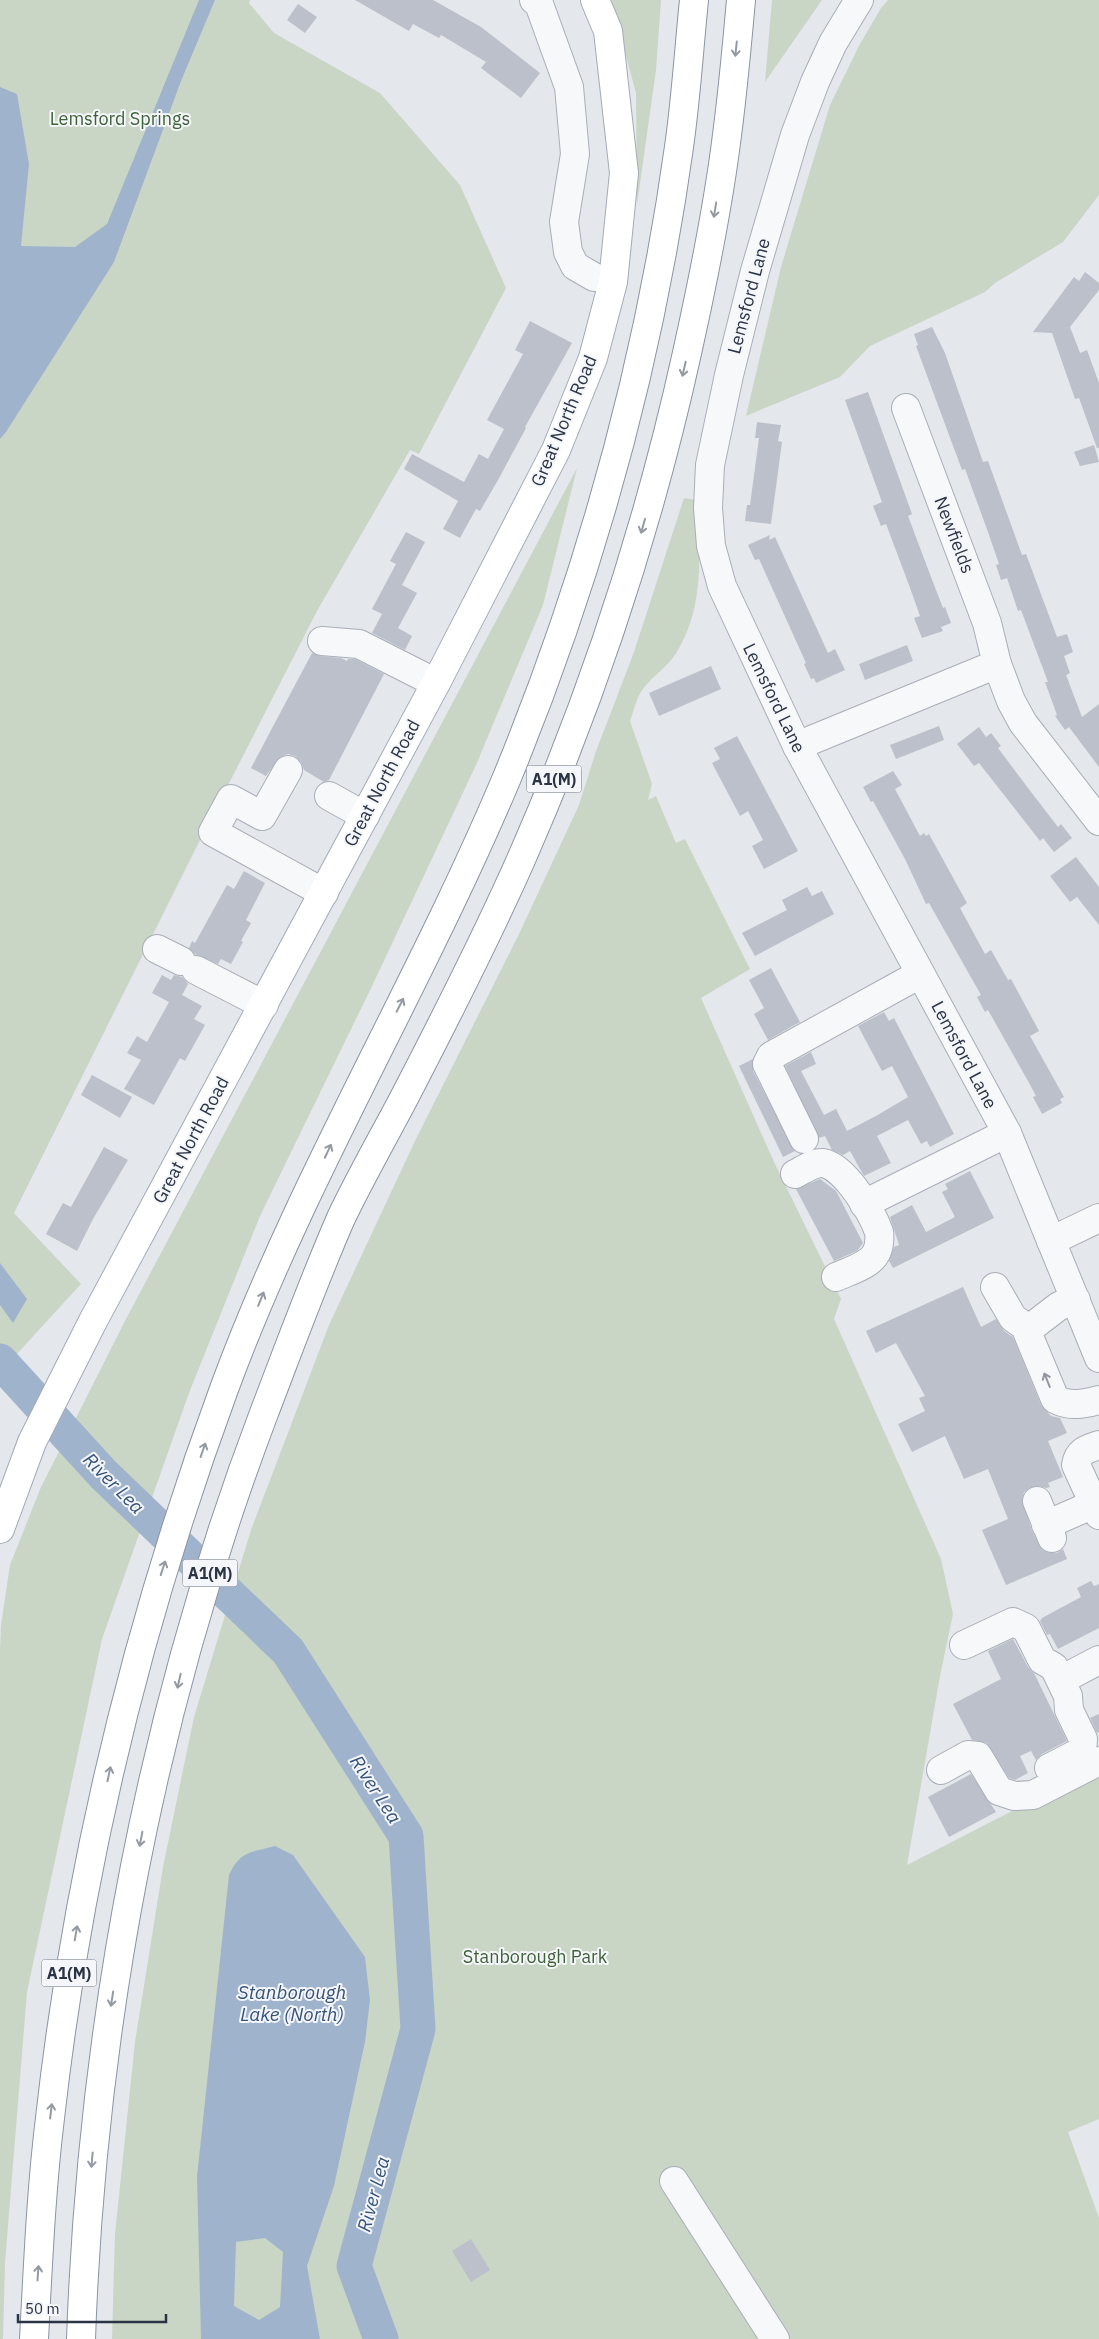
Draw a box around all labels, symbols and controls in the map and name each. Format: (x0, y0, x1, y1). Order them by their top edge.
one-way arrow (731, 40, 741, 56)
park label: Lemsford Springs (50, 107, 190, 130)
one-way arrow (710, 201, 720, 217)
street label: Lemsford Lane (722, 235, 775, 356)
street label: Great North Road (525, 352, 602, 490)
one-way arrow (679, 360, 688, 376)
street label: Newfields (929, 493, 980, 577)
one-way arrow (638, 518, 648, 534)
street label: Lemsford Lane (738, 639, 811, 756)
street label: Great North Road (338, 715, 425, 850)
road number: A1(M) (526, 766, 582, 792)
street label: Lemsford Lane (926, 997, 1003, 1113)
one-way arrow (396, 998, 405, 1013)
street label: Great North Road (147, 1072, 234, 1207)
one-way arrow (323, 1144, 333, 1159)
one-way arrow (257, 1291, 266, 1306)
one-way arrow (1042, 1373, 1052, 1388)
one-way arrow (198, 1443, 208, 1459)
water label: River Lea (78, 1447, 150, 1519)
road number: A1(M) (182, 1560, 238, 1586)
one-way arrow (159, 1561, 169, 1577)
one-way arrow (174, 1673, 183, 1689)
water label: River Lea (345, 1750, 407, 1828)
one-way arrow (104, 1766, 114, 1782)
one-way arrow (136, 1831, 146, 1847)
one-way arrow (71, 1925, 81, 1941)
park label: Stanborough Park (463, 1945, 608, 1968)
road number: A1(M) (42, 1960, 96, 1986)
water label: Stanborough Lake (North) (238, 1980, 346, 2026)
one-way arrow (107, 1991, 117, 2007)
one-way arrow (46, 2103, 56, 2119)
one-way arrow (88, 2152, 97, 2168)
water label: River Lea (351, 2154, 395, 2234)
one-way arrow (33, 2265, 42, 2281)
scale bar (18, 2292, 165, 2324)
text: 50 m (25, 2299, 60, 2318)

